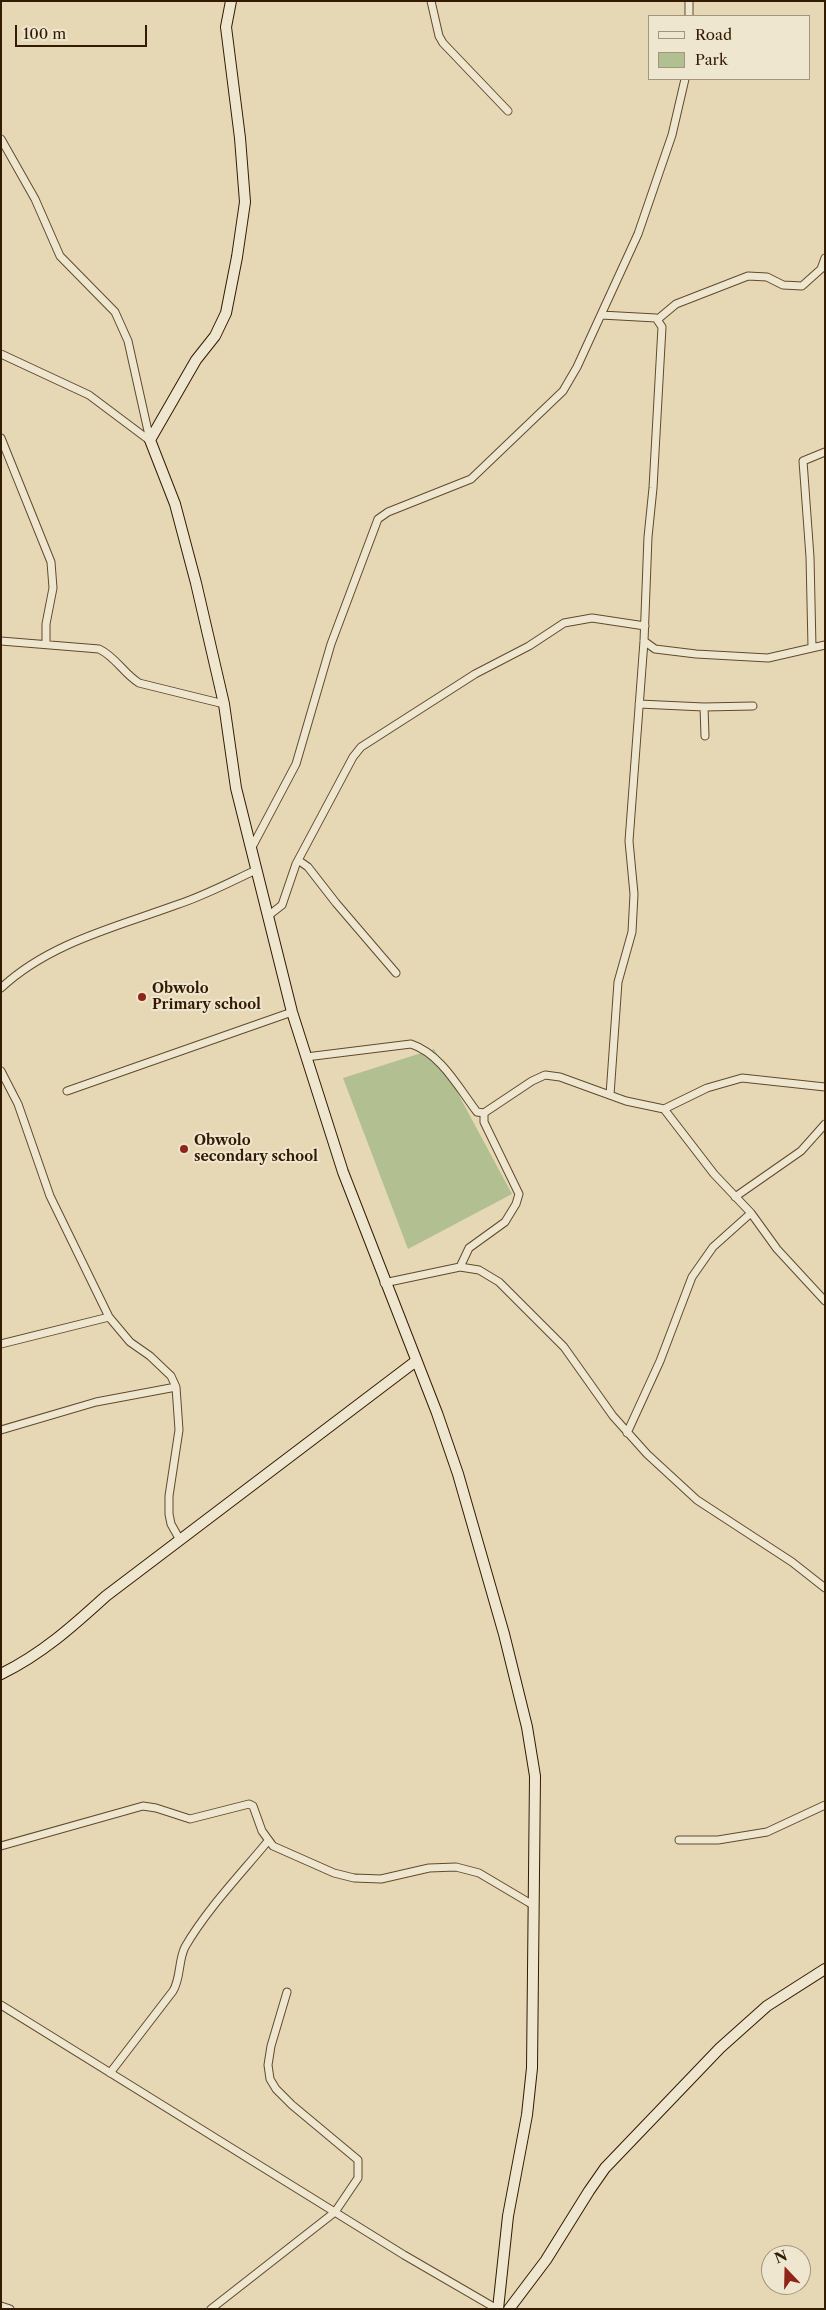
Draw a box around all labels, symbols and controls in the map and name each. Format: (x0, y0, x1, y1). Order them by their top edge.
scale bar (18, 15, 150, 47)
legend (648, 15, 811, 80)
text: 100 m (23, 24, 66, 43)
text: Road (695, 25, 732, 44)
text: Park (695, 50, 728, 69)
place label: Obwolo Primary school (152, 981, 261, 1014)
marker: Obwolo Primary school (136, 991, 148, 1003)
place label: Obwolo secondary school (194, 1133, 318, 1166)
marker: Obwolo secondary school (178, 1143, 190, 1155)
north arrow (761, 2245, 811, 2295)
text: N (772, 2246, 790, 2268)

